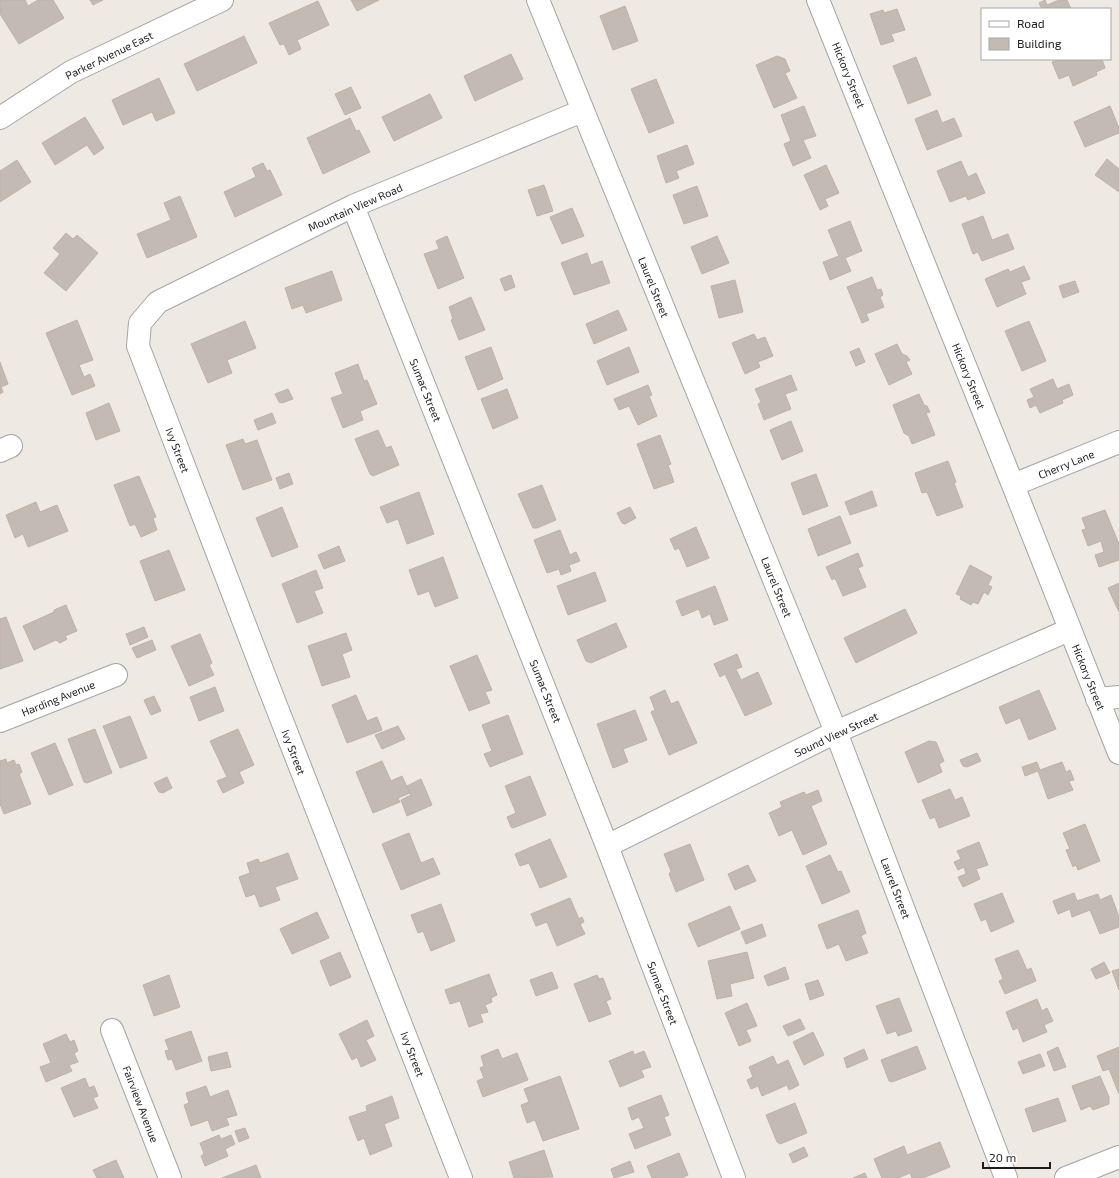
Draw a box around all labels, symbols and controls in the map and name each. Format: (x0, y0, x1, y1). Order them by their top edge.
legend (981, 8, 1111, 60)
text: Road (1017, 16, 1045, 30)
street label: Parker Avenue East (63, 28, 155, 82)
text: Building (1017, 36, 1062, 50)
street label: Hickory Street (830, 40, 868, 110)
street label: Mountain View Road (306, 180, 404, 234)
street label: Laurel Street (636, 255, 672, 319)
street label: Hickory Street (950, 341, 988, 411)
street label: Sumac Street (408, 357, 444, 423)
street label: Ivy Street (163, 426, 193, 474)
street label: Cherry Lane (1036, 447, 1096, 481)
street label: Laurel Street (759, 555, 795, 619)
street label: Hickory Street (1070, 642, 1108, 712)
street label: Sumac Street (528, 658, 564, 724)
street label: Harding Avenue (19, 677, 97, 719)
street label: Sound View Street (792, 709, 880, 759)
street label: Ivy Street (279, 728, 309, 776)
street label: Laurel Street (878, 856, 914, 920)
street label: Sumac Street (645, 960, 681, 1026)
street label: Ivy Street (398, 1030, 428, 1078)
street label: Fairview Avenue (120, 1064, 162, 1144)
scale bar (983, 1144, 1050, 1170)
text: 20 m (989, 1150, 1016, 1164)

